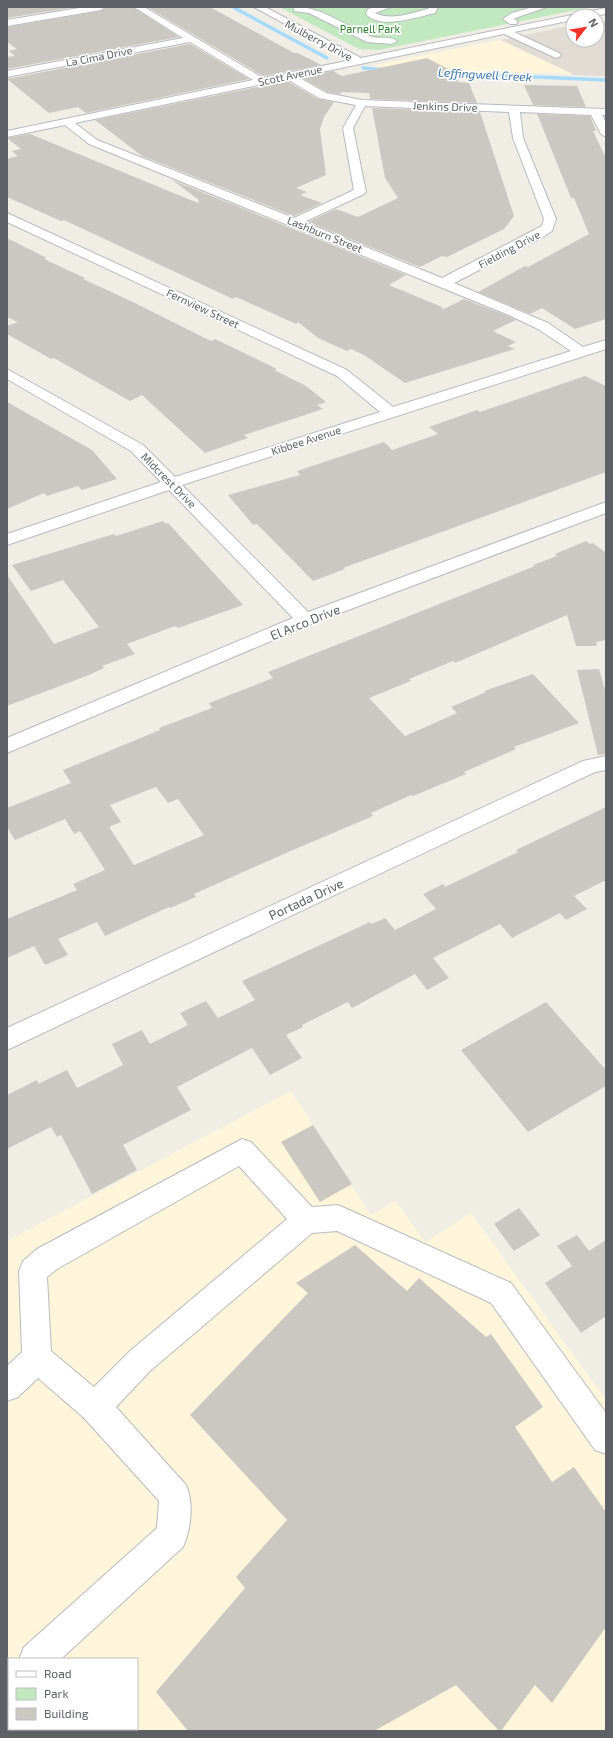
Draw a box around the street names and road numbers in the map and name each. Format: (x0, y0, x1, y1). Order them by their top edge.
street label: Mulberry Drive (283, 17, 355, 63)
street label: La Cima Drive (65, 43, 133, 69)
street label: Scott Avenue (257, 62, 323, 88)
street label: Jenkins Drive (412, 98, 478, 114)
street label: Lashburn Street (285, 213, 365, 255)
street label: Fielding Drive (476, 227, 542, 271)
street label: Fernview Street (165, 285, 241, 331)
street label: Kibbee Avenue (269, 423, 343, 457)
street label: Midcrest Drive (139, 450, 199, 510)
street label: El Arco Drive (268, 601, 342, 643)
street label: Portada Drive (266, 875, 346, 923)

